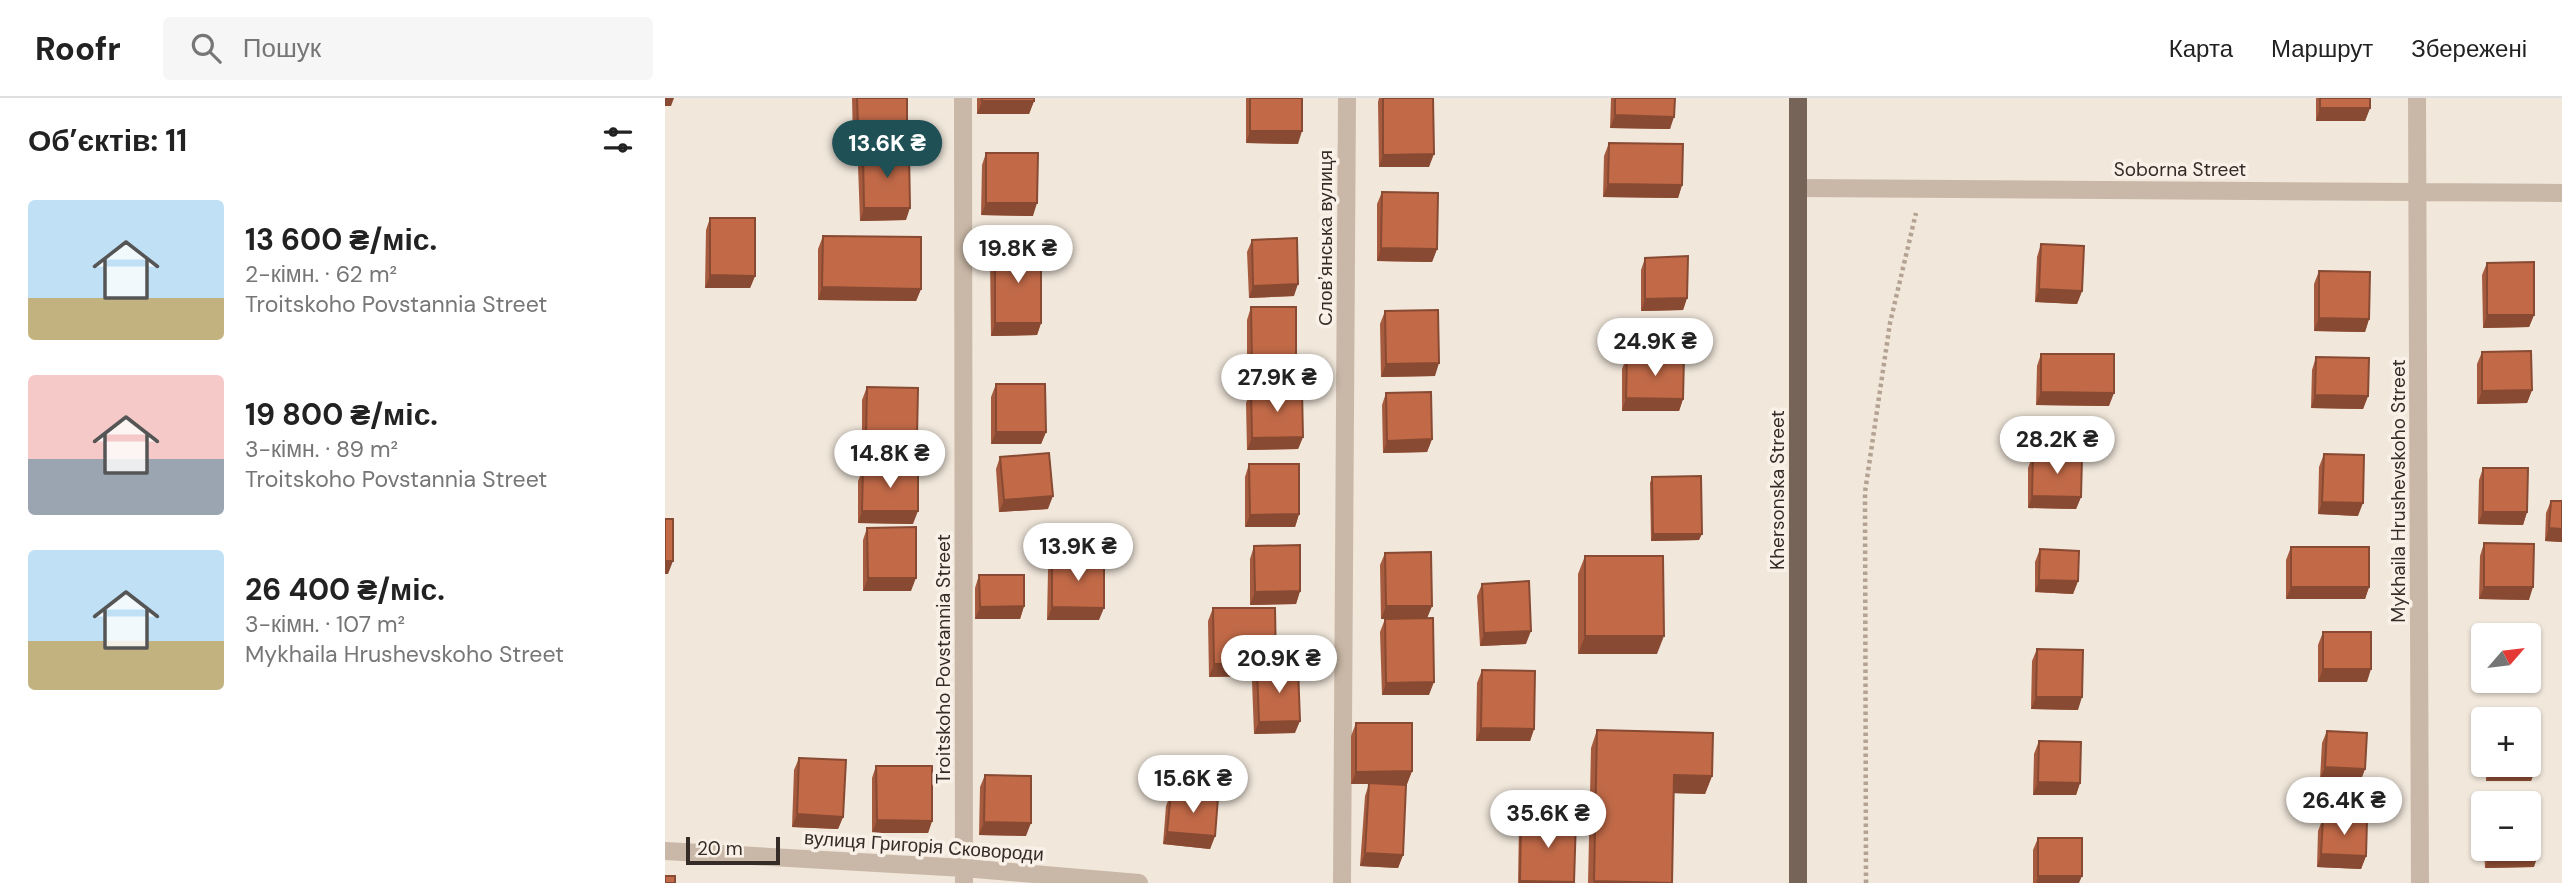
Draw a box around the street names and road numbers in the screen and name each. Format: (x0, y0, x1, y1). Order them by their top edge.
street label: Словʼянська вулиця (1313, 150, 1338, 326)
street label: Soborna Street (2114, 157, 2246, 182)
street label: Mykhaila Hrushevskoho Street (2386, 359, 2411, 623)
street label: Khersonska Street (1765, 410, 1790, 570)
street label: Troitskoho Povstannia Street (931, 534, 956, 784)
street label: вулиця Григорія Сковороди (803, 825, 1045, 867)

